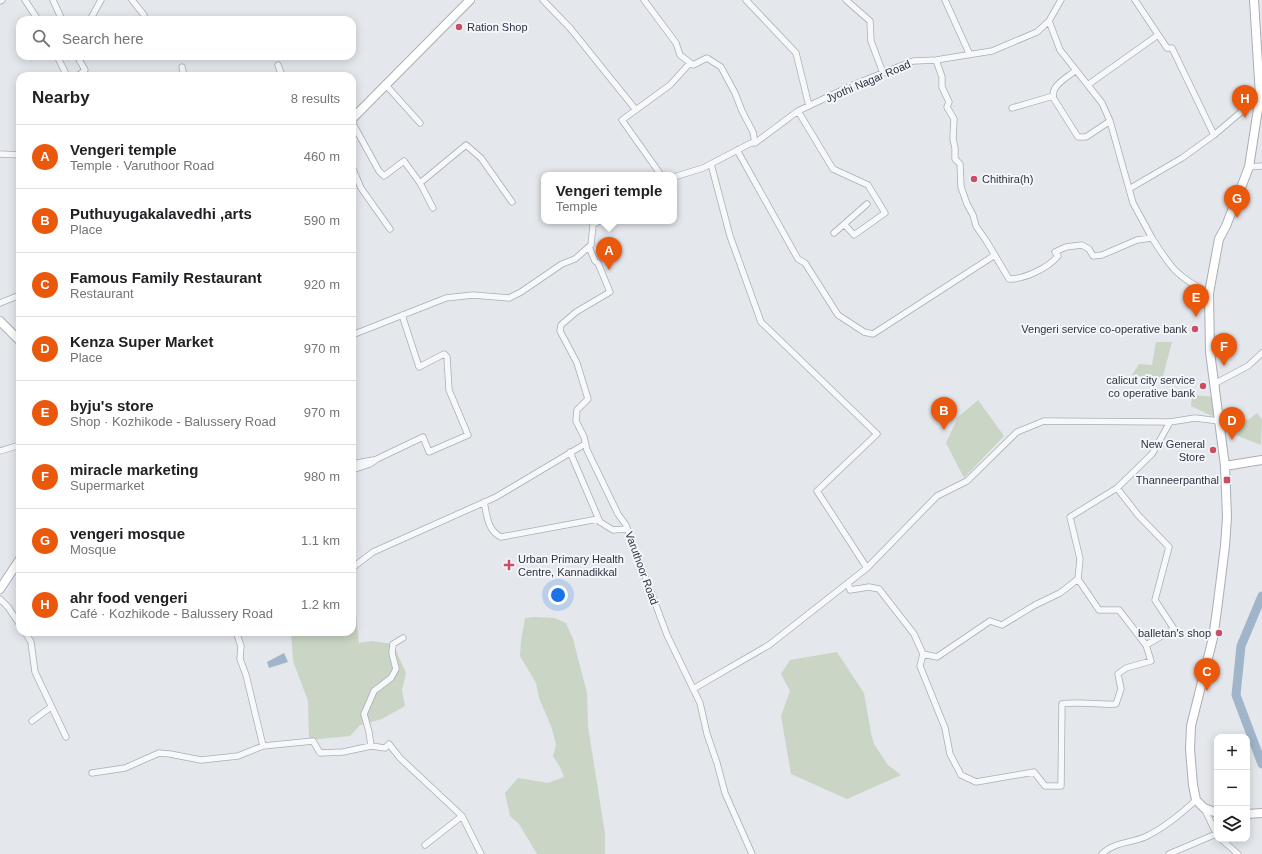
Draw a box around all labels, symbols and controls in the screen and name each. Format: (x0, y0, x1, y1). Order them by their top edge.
search box (16, 16, 356, 60)
place label: Ration Shop (467, 21, 528, 33)
marker: Ration Shop (454, 22, 464, 32)
icon: search (30, 27, 52, 49)
text: Search here (62, 30, 144, 47)
street label: Jyothi Nagar Road (824, 58, 912, 104)
pin: H (1232, 85, 1258, 118)
text: Nearby (32, 88, 90, 107)
text: 8 results (291, 91, 340, 106)
text: Vengeri temple (70, 141, 177, 158)
text: A (40, 149, 50, 164)
text: 460 m (304, 149, 340, 164)
text: Temple · Varuthoor Road (70, 158, 214, 173)
popup (541, 172, 677, 224)
place label: Chithira(h) (982, 173, 1033, 185)
marker: Chithira(h) (969, 174, 979, 184)
text: Vengeri temple (556, 182, 662, 199)
pin: G (1224, 185, 1250, 218)
text: Temple (556, 199, 598, 214)
text: Puthuyugakalavedhi ,arts (70, 205, 252, 222)
text: B (40, 213, 50, 228)
text: 590 m (304, 213, 340, 228)
text: Place (70, 222, 103, 237)
pin: A (596, 237, 622, 270)
text: Famous Family Restaurant (70, 269, 262, 286)
text: C (40, 277, 50, 292)
text: 920 m (304, 277, 340, 292)
pin: E (1183, 284, 1209, 317)
text: Restaurant (70, 286, 134, 301)
place label: Vengeri service co-operative bank (1021, 323, 1187, 335)
marker: Vengeri service co-operative bank (1190, 324, 1200, 334)
text: Kenza Super Market (70, 333, 213, 350)
pin: F (1211, 333, 1237, 366)
text: D (40, 341, 50, 356)
text: 970 m (304, 341, 340, 356)
text: Place (70, 350, 103, 365)
place label: calicut city service co operative bank (1106, 374, 1195, 399)
marker: calicut city service co operative bank (1198, 381, 1208, 391)
text: byju's store (70, 397, 154, 414)
pin: B (931, 397, 957, 430)
text: E (41, 405, 49, 420)
text: 970 m (304, 405, 340, 420)
pin: D (1219, 407, 1245, 440)
text: Shop · Kozhikode - Balussery Road (70, 414, 276, 429)
place label: New General Store (1141, 438, 1205, 463)
marker: New General Store (1208, 445, 1218, 455)
text: miracle marketing (70, 461, 198, 478)
text: F (41, 469, 49, 484)
text: 980 m (304, 469, 340, 484)
place label: Thanneerpanthal (1136, 474, 1219, 486)
marker: Thanneerpanthal (1222, 475, 1232, 485)
text: Supermarket (70, 478, 144, 493)
text: vengeri mosque (70, 525, 185, 542)
street label: Varuthoor Road (623, 530, 661, 606)
text: G (40, 533, 50, 548)
text: 1.1 km (301, 533, 340, 548)
text: Mosque (70, 542, 116, 557)
place label: Urban Primary Health Centre, Kannadikkal (518, 553, 624, 578)
marker: Urban Primary Health Centre, Kannadikkal (503, 559, 515, 571)
your location (548, 585, 568, 605)
text: ahr food vengeri (70, 589, 188, 606)
text: H (40, 597, 50, 612)
text: 1.2 km (301, 597, 340, 612)
text: Café · Kozhikode - Balussery Road (70, 606, 273, 621)
place label: balletan's shop (1138, 627, 1211, 639)
marker: balletan's shop (1214, 628, 1224, 638)
pin: C (1194, 658, 1220, 691)
map controls (1214, 734, 1250, 842)
button: + (1214, 734, 1250, 770)
button: − (1214, 770, 1250, 806)
button: layers (1214, 806, 1250, 842)

